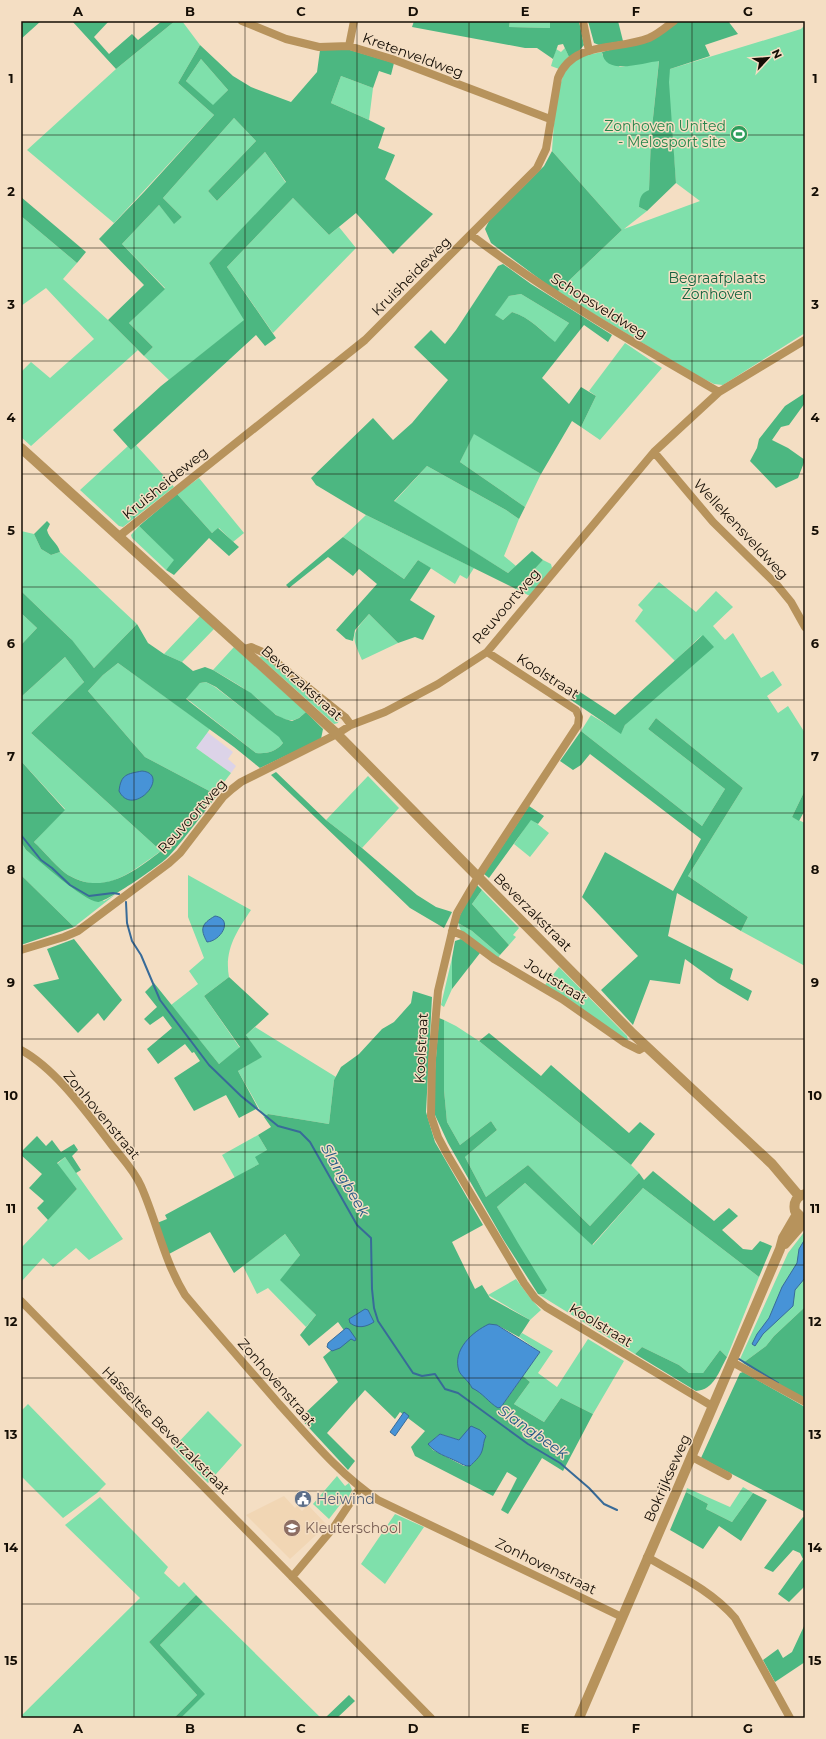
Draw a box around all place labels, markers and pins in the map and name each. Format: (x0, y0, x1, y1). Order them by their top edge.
place label: Zonhoven United - Melosport site (604, 117, 726, 151)
sports icon: Zonhoven United - Melosport site (729, 124, 749, 144)
public building icon: Heiwind (293, 1489, 313, 1509)
place label: Heiwind (316, 1490, 375, 1508)
school or university icon: Kleuterschool (282, 1518, 302, 1538)
place label: Kleuterschool (305, 1519, 401, 1537)

